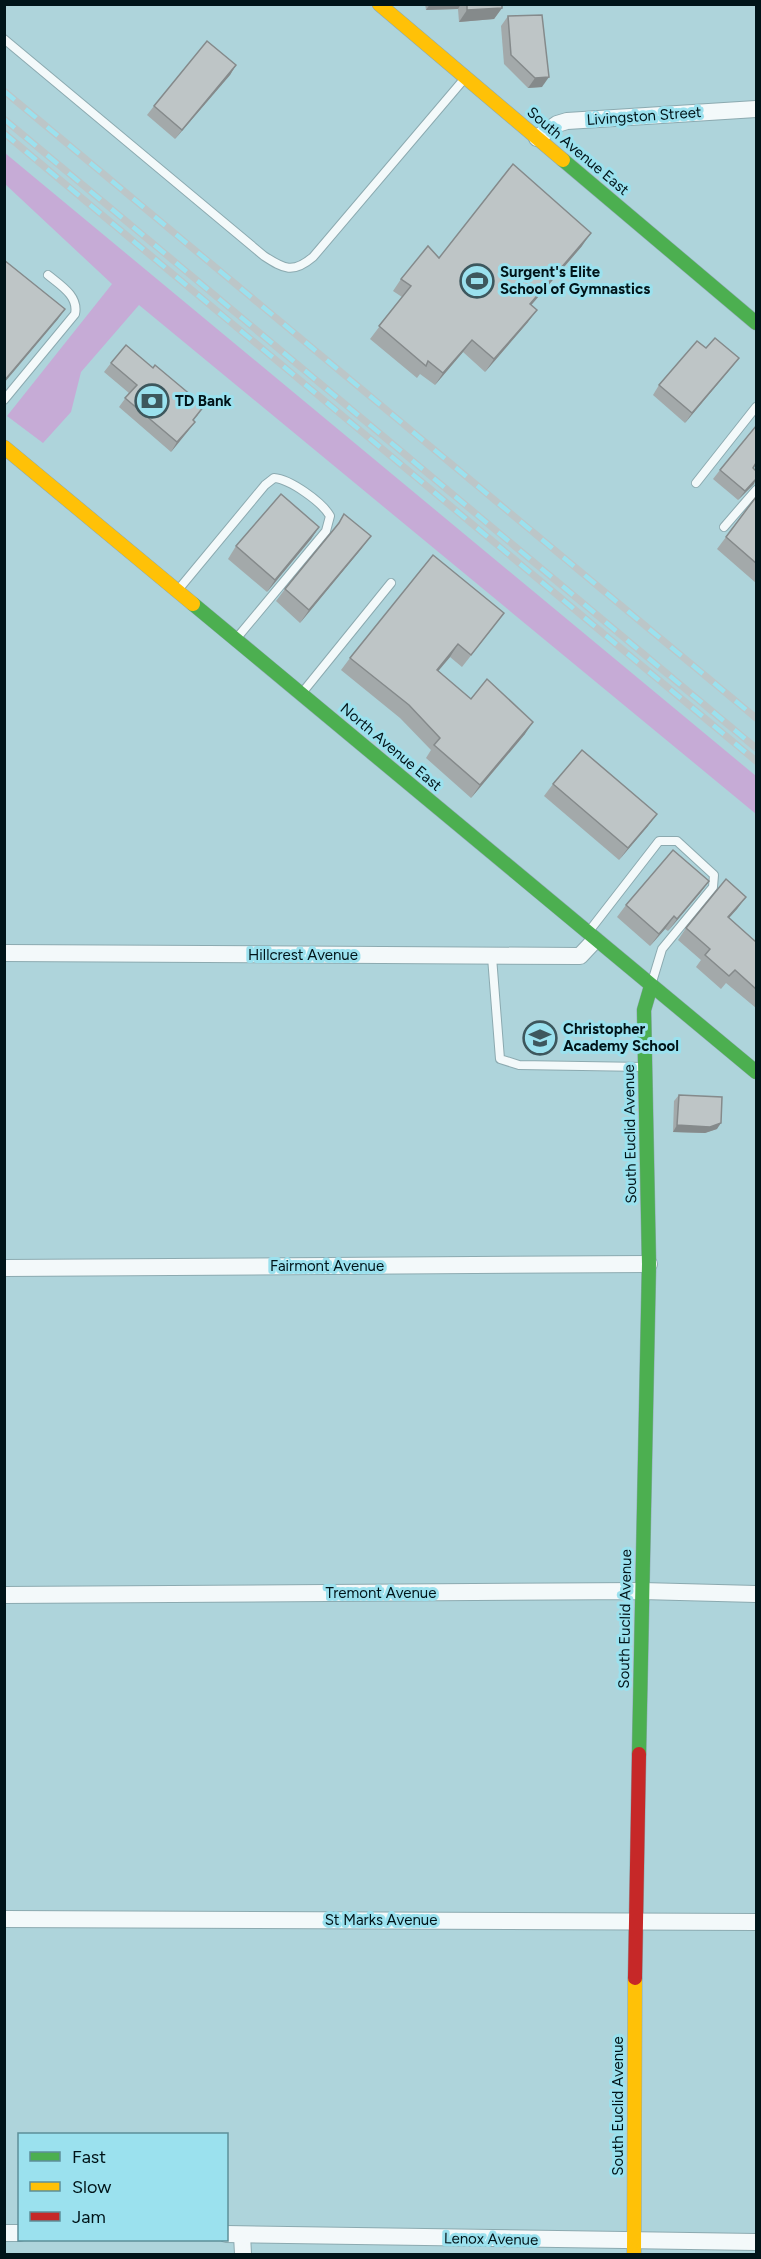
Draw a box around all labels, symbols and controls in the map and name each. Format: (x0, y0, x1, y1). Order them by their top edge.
street label: South Avenue East (523, 103, 633, 199)
street label: Livingston Street (586, 103, 702, 129)
sports icon: Surgent's Elite School of Gymnastics (459, 263, 495, 299)
place label: Surgent's Elite School of Gymnastics (500, 263, 650, 298)
bank icon: TD Bank (134, 383, 170, 419)
place label: TD Bank (175, 392, 232, 410)
street label: North Avenue East (337, 699, 446, 795)
street label: Hillcrest Avenue (248, 946, 358, 964)
school or university icon: Christopher Academy School (522, 1020, 558, 1056)
place label: Christopher Academy School (563, 1020, 679, 1055)
street label: South Euclid Avenue (620, 1064, 640, 1204)
street label: Fairmont Avenue (270, 1257, 384, 1275)
street label: South Euclid Avenue (615, 1549, 635, 1689)
street label: Tremont Avenue (326, 1584, 436, 1602)
street label: St Marks Avenue (325, 1911, 437, 1929)
street label: South Euclid Avenue (609, 2036, 627, 2176)
legend (18, 2133, 228, 2241)
text: Fast (72, 2146, 106, 2168)
text: Slow (72, 2176, 111, 2198)
text: Jam (72, 2206, 106, 2228)
street label: Lenox Avenue (444, 2229, 538, 2249)

